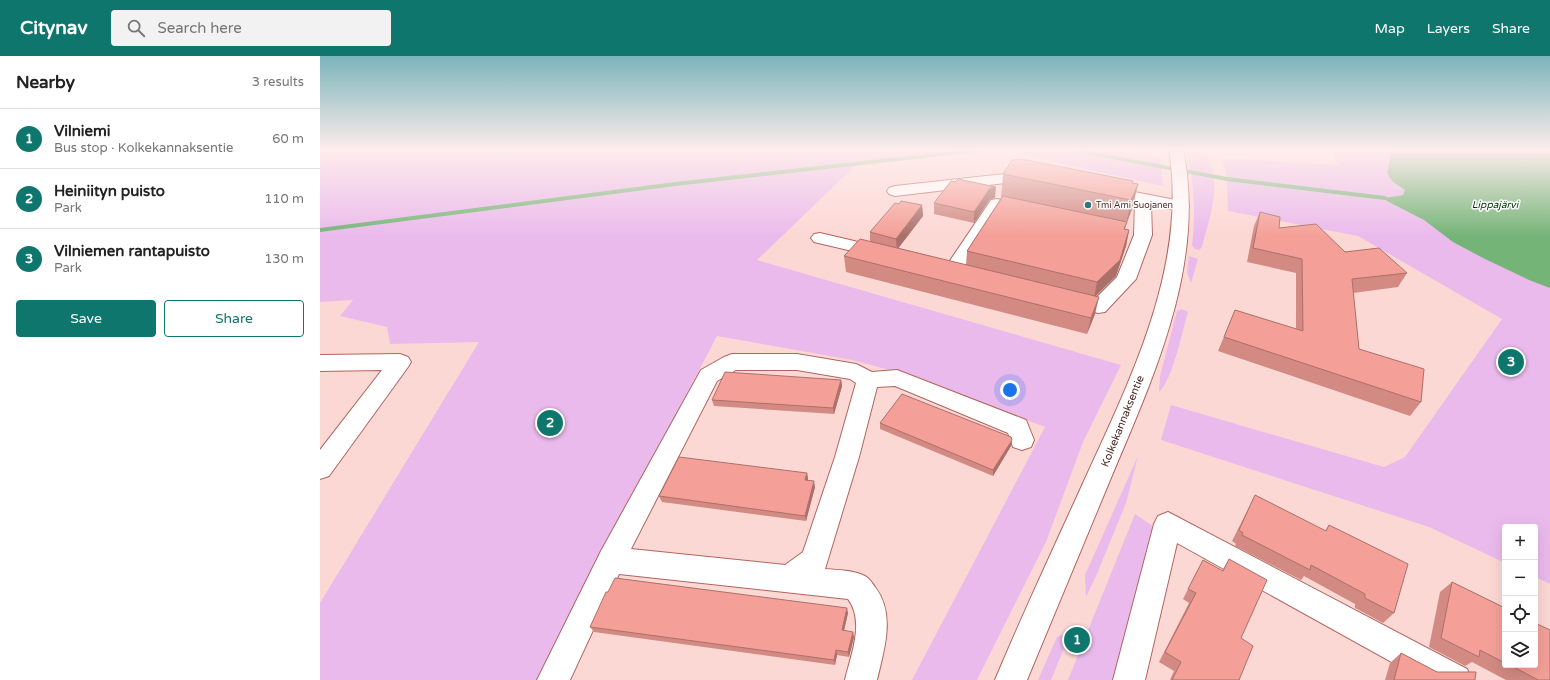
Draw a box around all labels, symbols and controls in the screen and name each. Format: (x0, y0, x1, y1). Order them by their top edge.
search box (111, 10, 391, 46)
text: Citynav (20, 17, 87, 39)
icon: search (125, 17, 147, 39)
text: Search here (157, 19, 242, 37)
text: Map (1375, 20, 1405, 37)
text: Layers (1427, 20, 1470, 37)
text: Share (1492, 20, 1530, 37)
text: Nearby (16, 72, 75, 93)
text: 3 results (252, 74, 304, 90)
text: Vilniemi (54, 122, 111, 140)
text: 1 (25, 131, 33, 147)
text: 60 m (272, 131, 304, 147)
text: Bus stop · Kolkekannaksentie (54, 140, 233, 156)
text: Heiniityn puisto (54, 182, 165, 200)
text: 2 (25, 191, 33, 207)
text: 110 m (264, 191, 304, 207)
water label: Lippajärvi (1472, 199, 1520, 211)
text: Park (54, 200, 82, 216)
marker: Tmi Ami Suojanen (1083, 200, 1093, 210)
place label: Tmi Ami Suojanen (1096, 200, 1173, 211)
text: Vilniemen rantapuisto (54, 242, 210, 260)
text: 3 (25, 251, 33, 267)
text: 130 m (264, 251, 304, 267)
text: Park (54, 260, 82, 276)
button: Save (16, 300, 156, 337)
button: Share (164, 300, 304, 337)
pin: 3 (1498, 347, 1524, 377)
street label: Kolkekannaksentie (1098, 373, 1147, 469)
your location (1000, 380, 1020, 400)
pin: 2 (537, 408, 563, 438)
map controls (1502, 524, 1538, 668)
button: + (1502, 524, 1538, 560)
button: − (1502, 560, 1538, 596)
button: locate (1502, 596, 1538, 632)
pin: 1 (1064, 625, 1090, 655)
button: layers (1502, 632, 1538, 668)

